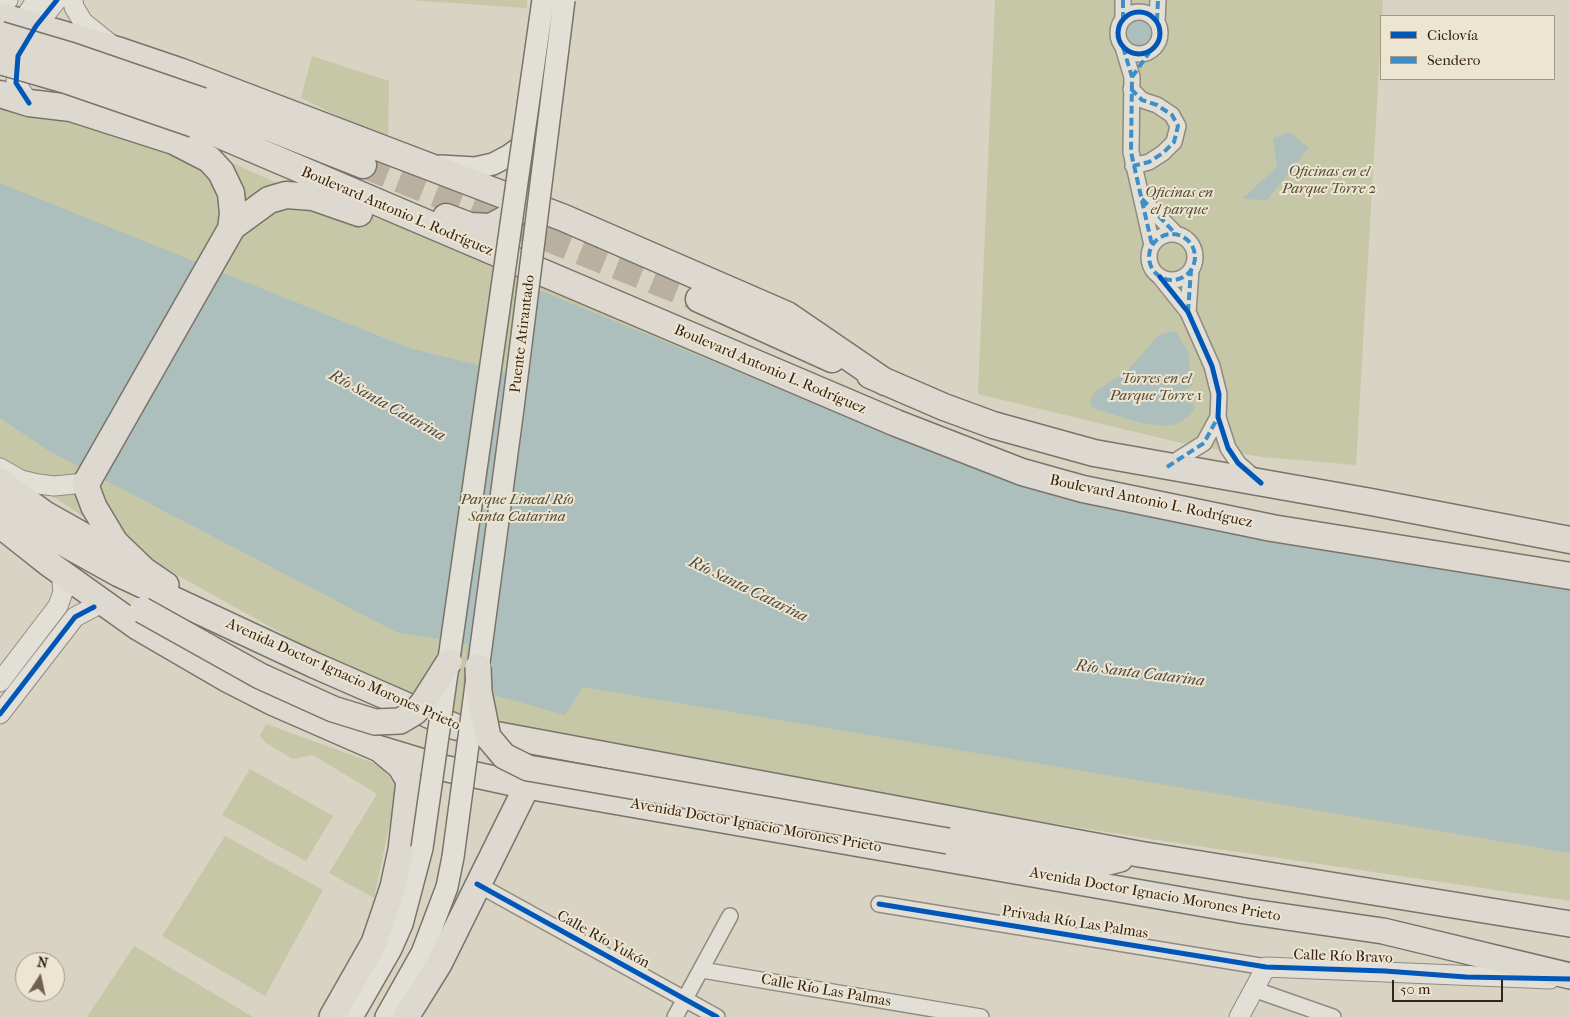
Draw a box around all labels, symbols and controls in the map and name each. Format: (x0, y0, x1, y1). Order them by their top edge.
legend (1380, 15, 1555, 80)
text: Ciclovía (1427, 26, 1478, 44)
text: Sendero (1427, 51, 1480, 69)
street label: Boulevard Antonio L. Rodríguez (298, 163, 496, 261)
park label: Oficinas en el Parque Torre 2 (1282, 163, 1376, 198)
park label: Oficinas en el parque (1145, 184, 1213, 219)
street label: Puente Atirantado (507, 274, 539, 394)
street label: Boulevard Antonio L. Rodríguez (671, 321, 869, 419)
water label: Río Santa Catarina (326, 366, 448, 446)
park label: Torres en el Parque Torre 1 (1110, 370, 1202, 405)
street label: Boulevard Antonio L. Rodríguez (1048, 472, 1254, 532)
park label: Parque Lineal Río Santa Catarina (460, 491, 574, 526)
water label: Río Santa Catarina (685, 553, 811, 627)
street label: Avenida Doctor Ignacio Morones Prieto (223, 615, 463, 735)
water label: Río Santa Catarina (1074, 657, 1206, 691)
street label: Avenida Doctor Ignacio Morones Prieto (629, 795, 883, 857)
street label: Avenida Doctor Ignacio Morones Prieto (1028, 864, 1282, 926)
street label: Privada Río Las Palmas (1001, 903, 1149, 943)
street label: Calle Río Yukón (553, 907, 653, 973)
street label: Calle Río Bravo (1293, 946, 1393, 968)
north arrow (15, 952, 65, 1002)
text: N (36, 953, 49, 972)
scale bar (1395, 970, 1506, 1002)
street label: Calle Río Las Palmas (760, 971, 892, 1011)
text: 50 m (1400, 980, 1430, 998)

